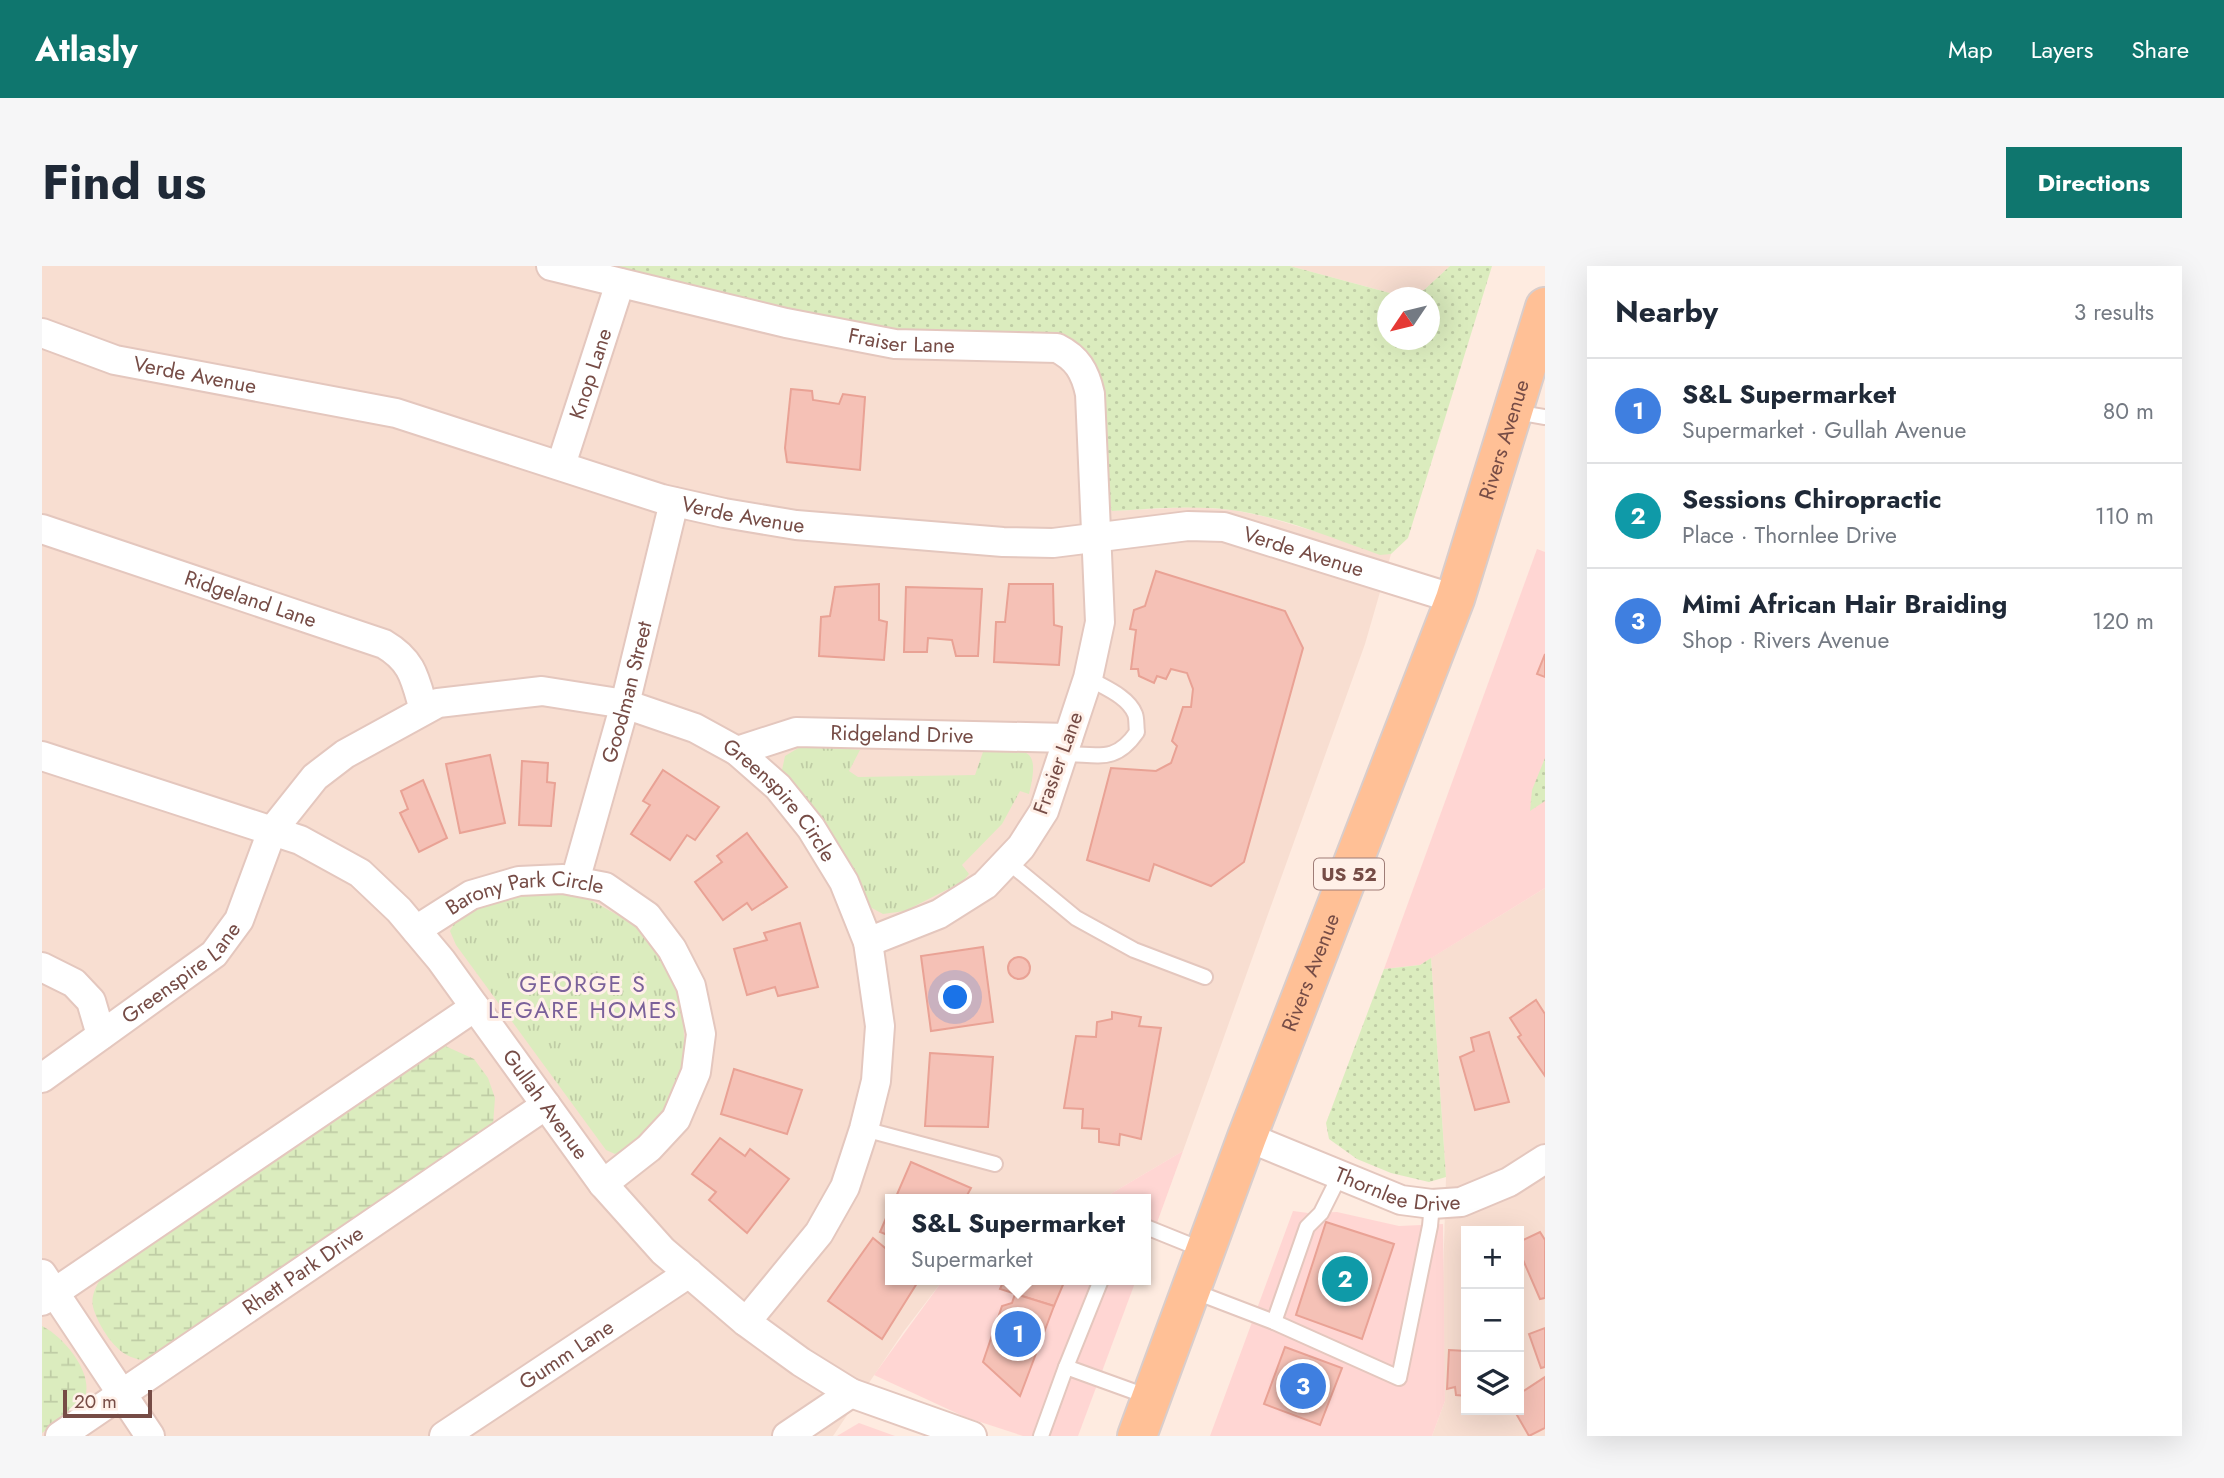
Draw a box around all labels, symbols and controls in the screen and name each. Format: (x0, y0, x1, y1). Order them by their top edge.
text: Atlasly (35, 26, 138, 73)
text: Map (1948, 32, 1993, 67)
text: Layers (2031, 32, 2093, 67)
text: Share (2131, 32, 2189, 67)
text: Find us (42, 147, 206, 217)
button: Directions (2006, 147, 2182, 218)
north arrow (1377, 287, 1440, 350)
text: Nearby (1615, 290, 1718, 333)
text: 3 results (2074, 295, 2154, 329)
street label: Fraiser Lane (846, 320, 955, 360)
street label: Knop Lane (562, 324, 619, 423)
street label: Verde Avenue (131, 349, 259, 401)
text: S&L Supermarket (1682, 375, 1896, 413)
street label: Rivers Avenue (1471, 376, 1537, 504)
text: 1 (1632, 394, 1644, 428)
text: 80 m (2103, 394, 2154, 428)
text: Supermarket · Gullah Avenue (1682, 413, 1966, 447)
text: Sessions Chiropractic (1682, 480, 1942, 518)
street label: Verde Avenue (678, 489, 806, 541)
text: 2 (1630, 499, 1646, 533)
text: 110 m (2095, 499, 2154, 533)
text: Place · Thornlee Drive (1682, 518, 1897, 552)
street label: Verde Avenue (1239, 519, 1368, 585)
street label: Ridgeland Lane (180, 563, 321, 635)
text: Mimi African Hair Braiding (1682, 585, 2007, 623)
text: 3 (1631, 604, 1645, 638)
text: 120 m (2092, 604, 2154, 638)
street label: Goodman Street (594, 618, 660, 766)
text: Shop · Rivers Avenue (1682, 623, 1889, 657)
street label: Frasier Lane (1026, 707, 1090, 818)
street label: Ridgeland Drive (830, 718, 974, 751)
street label: Greenspire Circle (718, 731, 843, 868)
road number: US 52 (1314, 859, 1384, 890)
street label: Barony Park Circle (440, 864, 606, 922)
street label: Rivers Avenue (1274, 909, 1347, 1036)
street label: Greenspire Lane (115, 916, 248, 1031)
district label: GEORGE S LEGARE HOMES (488, 967, 678, 1027)
your location (938, 980, 972, 1014)
street label: Gullah Avenue (495, 1043, 596, 1166)
street label: Thornlee Drive (1330, 1159, 1462, 1219)
popup (885, 1194, 1151, 1285)
text: S&L Supermarket (911, 1204, 1125, 1242)
street label: Rhett Park Drive (236, 1218, 370, 1322)
map controls (1461, 1226, 1524, 1415)
button: + (1461, 1226, 1524, 1289)
text: Supermarket (911, 1242, 1033, 1276)
pin: 2 (1322, 1253, 1368, 1305)
button: − (1461, 1289, 1524, 1352)
pin: 1 (995, 1308, 1041, 1360)
street label: Gumm Lane (513, 1312, 620, 1397)
button: layers (1461, 1352, 1524, 1415)
pin: 3 (1280, 1360, 1326, 1412)
scale bar (63, 1387, 152, 1419)
text: 20 m (74, 1388, 117, 1415)

